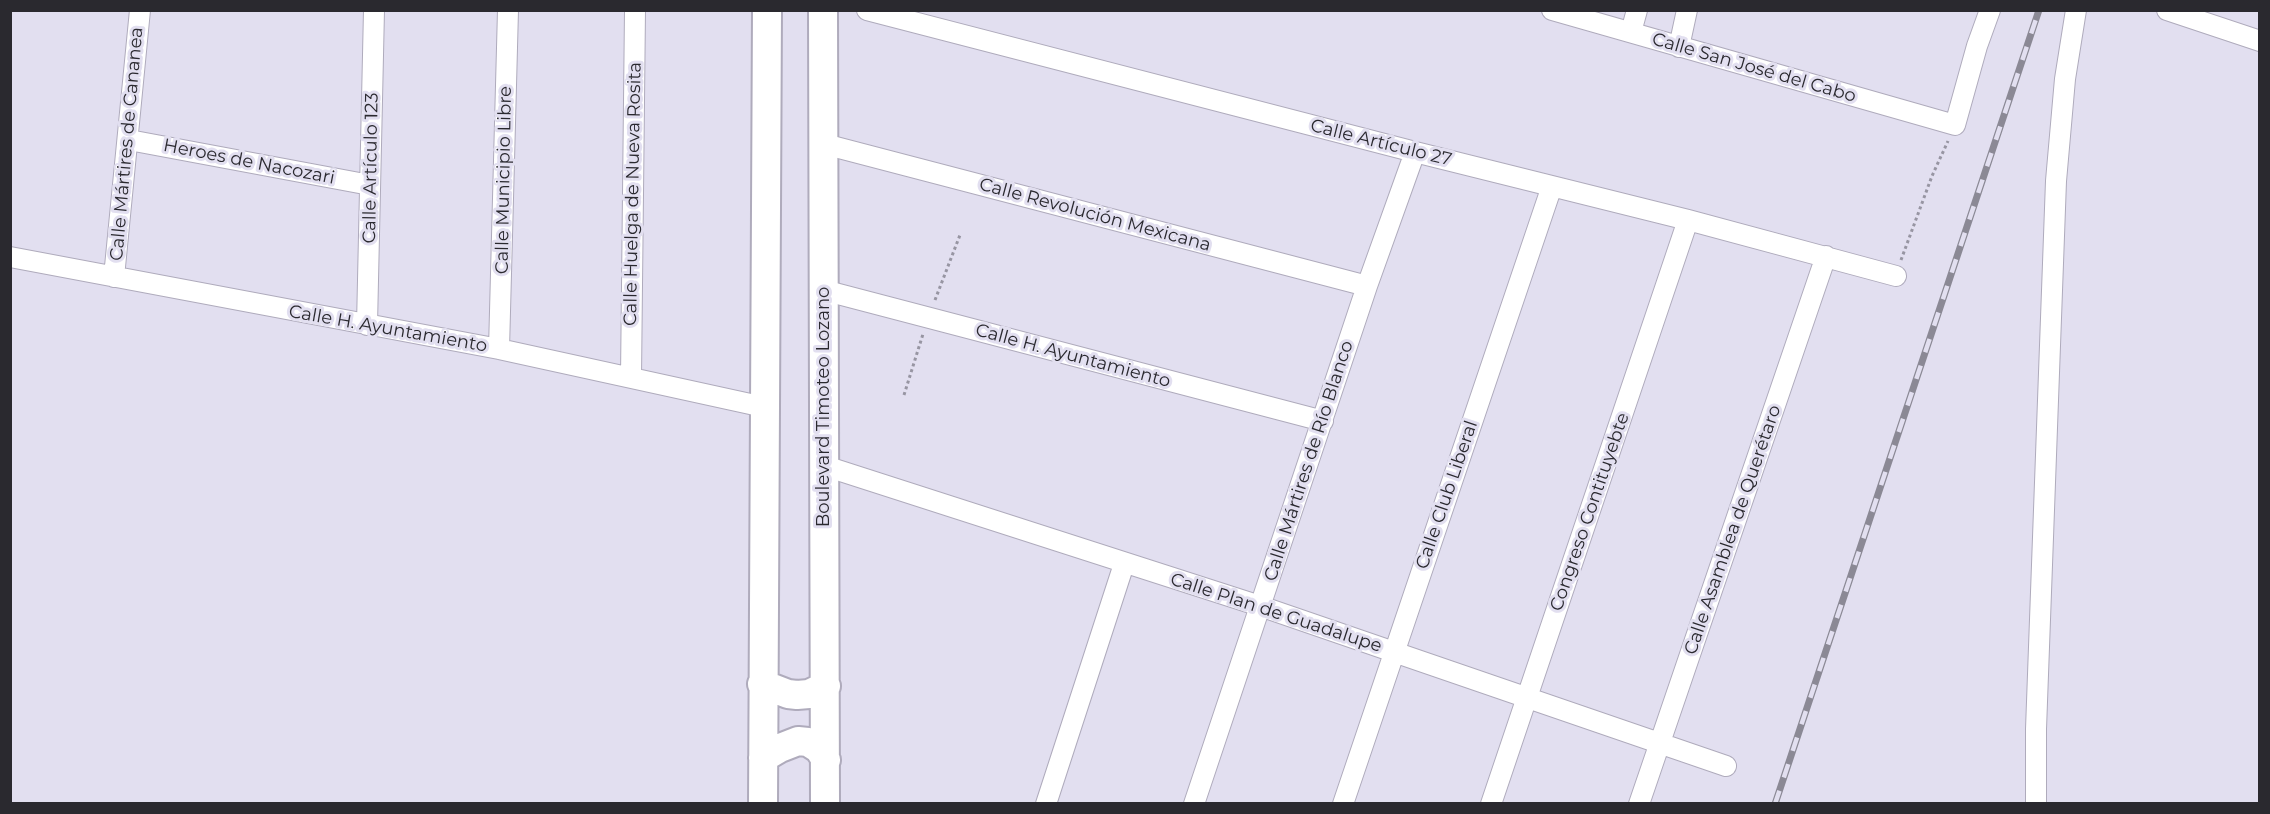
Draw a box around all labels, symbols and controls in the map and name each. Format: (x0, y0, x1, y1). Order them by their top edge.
street label: Calle Mártires de Cananea (106, 26, 148, 262)
street label: Calle San José del Cabo (1650, 29, 1858, 107)
street label: Calle Huelga de Nueva Rosita (620, 62, 646, 326)
street label: Calle Municipio Libre (492, 86, 516, 274)
street label: Calle Artículo 123 (359, 92, 383, 244)
street label: Calle Artículo 27 (1308, 115, 1454, 171)
street label: Heroes de Nacozari (162, 135, 336, 189)
street label: Calle Revolución Mexicana (977, 174, 1213, 256)
street label: Boulevard Timoteo Lozano (813, 287, 835, 527)
street label: Calle H. Ayuntamiento (287, 301, 489, 357)
street label: Calle H. Ayuntamiento (973, 320, 1173, 392)
street label: Calle Mártires de Río Blanco (1260, 338, 1358, 584)
street label: Calle Asamblea de Querétaro (1680, 402, 1786, 658)
street label: Congreso Contituyebte (1546, 410, 1634, 614)
street label: Calle Club Liberal (1411, 418, 1483, 572)
street label: Calle Plan de Guadalupe (1168, 569, 1384, 657)

